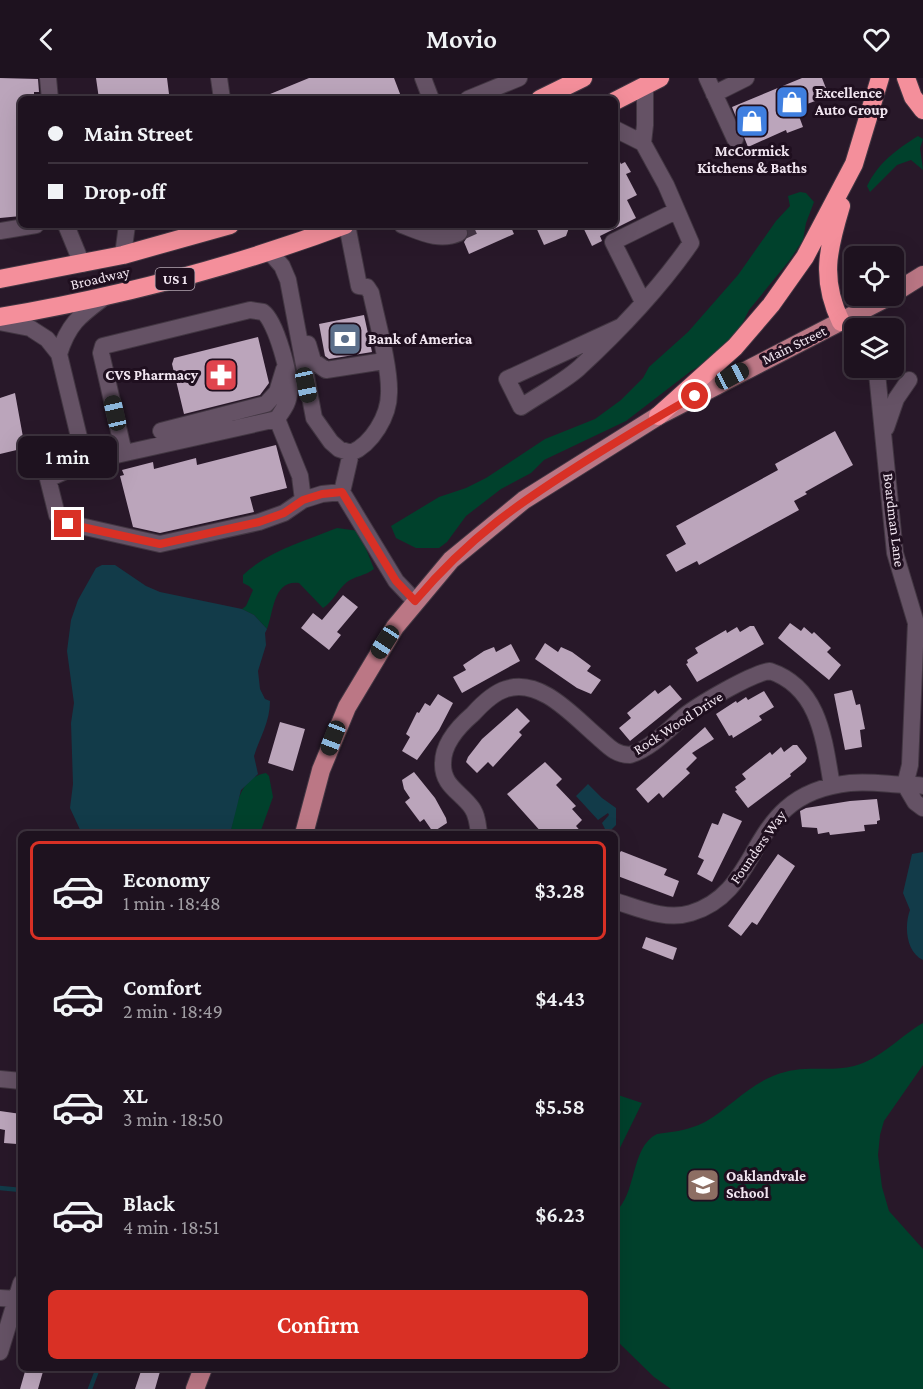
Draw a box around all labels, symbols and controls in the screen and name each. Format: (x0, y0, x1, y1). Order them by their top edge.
icon: back (30, 23, 63, 56)
icon: heart (860, 23, 893, 56)
text: Movio (426, 24, 497, 54)
shop icon: Excellence Auto Group (774, 84, 810, 120)
place label: Excellence Auto Group (814, 85, 888, 118)
shop icon: McCormick Kitchens & Baths (734, 103, 770, 139)
text: Main Street (84, 121, 193, 146)
place label: McCormick Kitchens & Baths (697, 143, 807, 176)
text: Drop-off (84, 179, 166, 204)
map controls (844, 246, 904, 378)
button: locate (844, 246, 904, 306)
street label: Broadway (69, 263, 131, 294)
road number: US 1 (156, 268, 195, 290)
button: layers (844, 318, 904, 378)
bank icon: Bank of America (327, 321, 363, 357)
street label: Main Street (759, 322, 830, 367)
place label: Bank of America (368, 331, 473, 347)
pharmacy icon: CVS Pharmacy (203, 357, 239, 393)
car (712, 360, 752, 392)
car (293, 366, 319, 404)
place label: CVS Pharmacy (105, 367, 199, 383)
route start (681, 382, 708, 409)
car (102, 393, 128, 433)
callout: 1 min (19, 437, 118, 479)
text: 1 min (45, 446, 90, 468)
street label: Boardman Lane (880, 472, 908, 568)
route end (54, 510, 81, 537)
car (368, 622, 402, 662)
street label: Rock Wood Drive (630, 688, 726, 758)
car (318, 718, 348, 758)
street label: Founders Way (727, 807, 790, 887)
icon: car (51, 864, 105, 918)
text: Economy (123, 867, 210, 892)
text: $3.28 (535, 878, 585, 903)
text: 1 min · 18:48 (123, 892, 221, 914)
icon: car (51, 972, 105, 1026)
text: Comfort (123, 975, 201, 1000)
text: $4.43 (535, 986, 585, 1011)
text: 2 min · 18:49 (123, 1000, 223, 1022)
icon: car (51, 1080, 105, 1134)
text: XL (123, 1083, 148, 1108)
text: $5.58 (535, 1094, 585, 1119)
text: 3 min · 18:50 (123, 1108, 223, 1130)
school or university icon: Oaklandvale School (685, 1167, 721, 1203)
place label: Oaklandvale School (726, 1168, 806, 1201)
icon: car (51, 1188, 105, 1242)
text: Black (123, 1191, 175, 1216)
text: $6.23 (536, 1202, 585, 1227)
text: 4 min · 18:51 (123, 1216, 219, 1238)
button: Confirm (48, 1290, 588, 1359)

